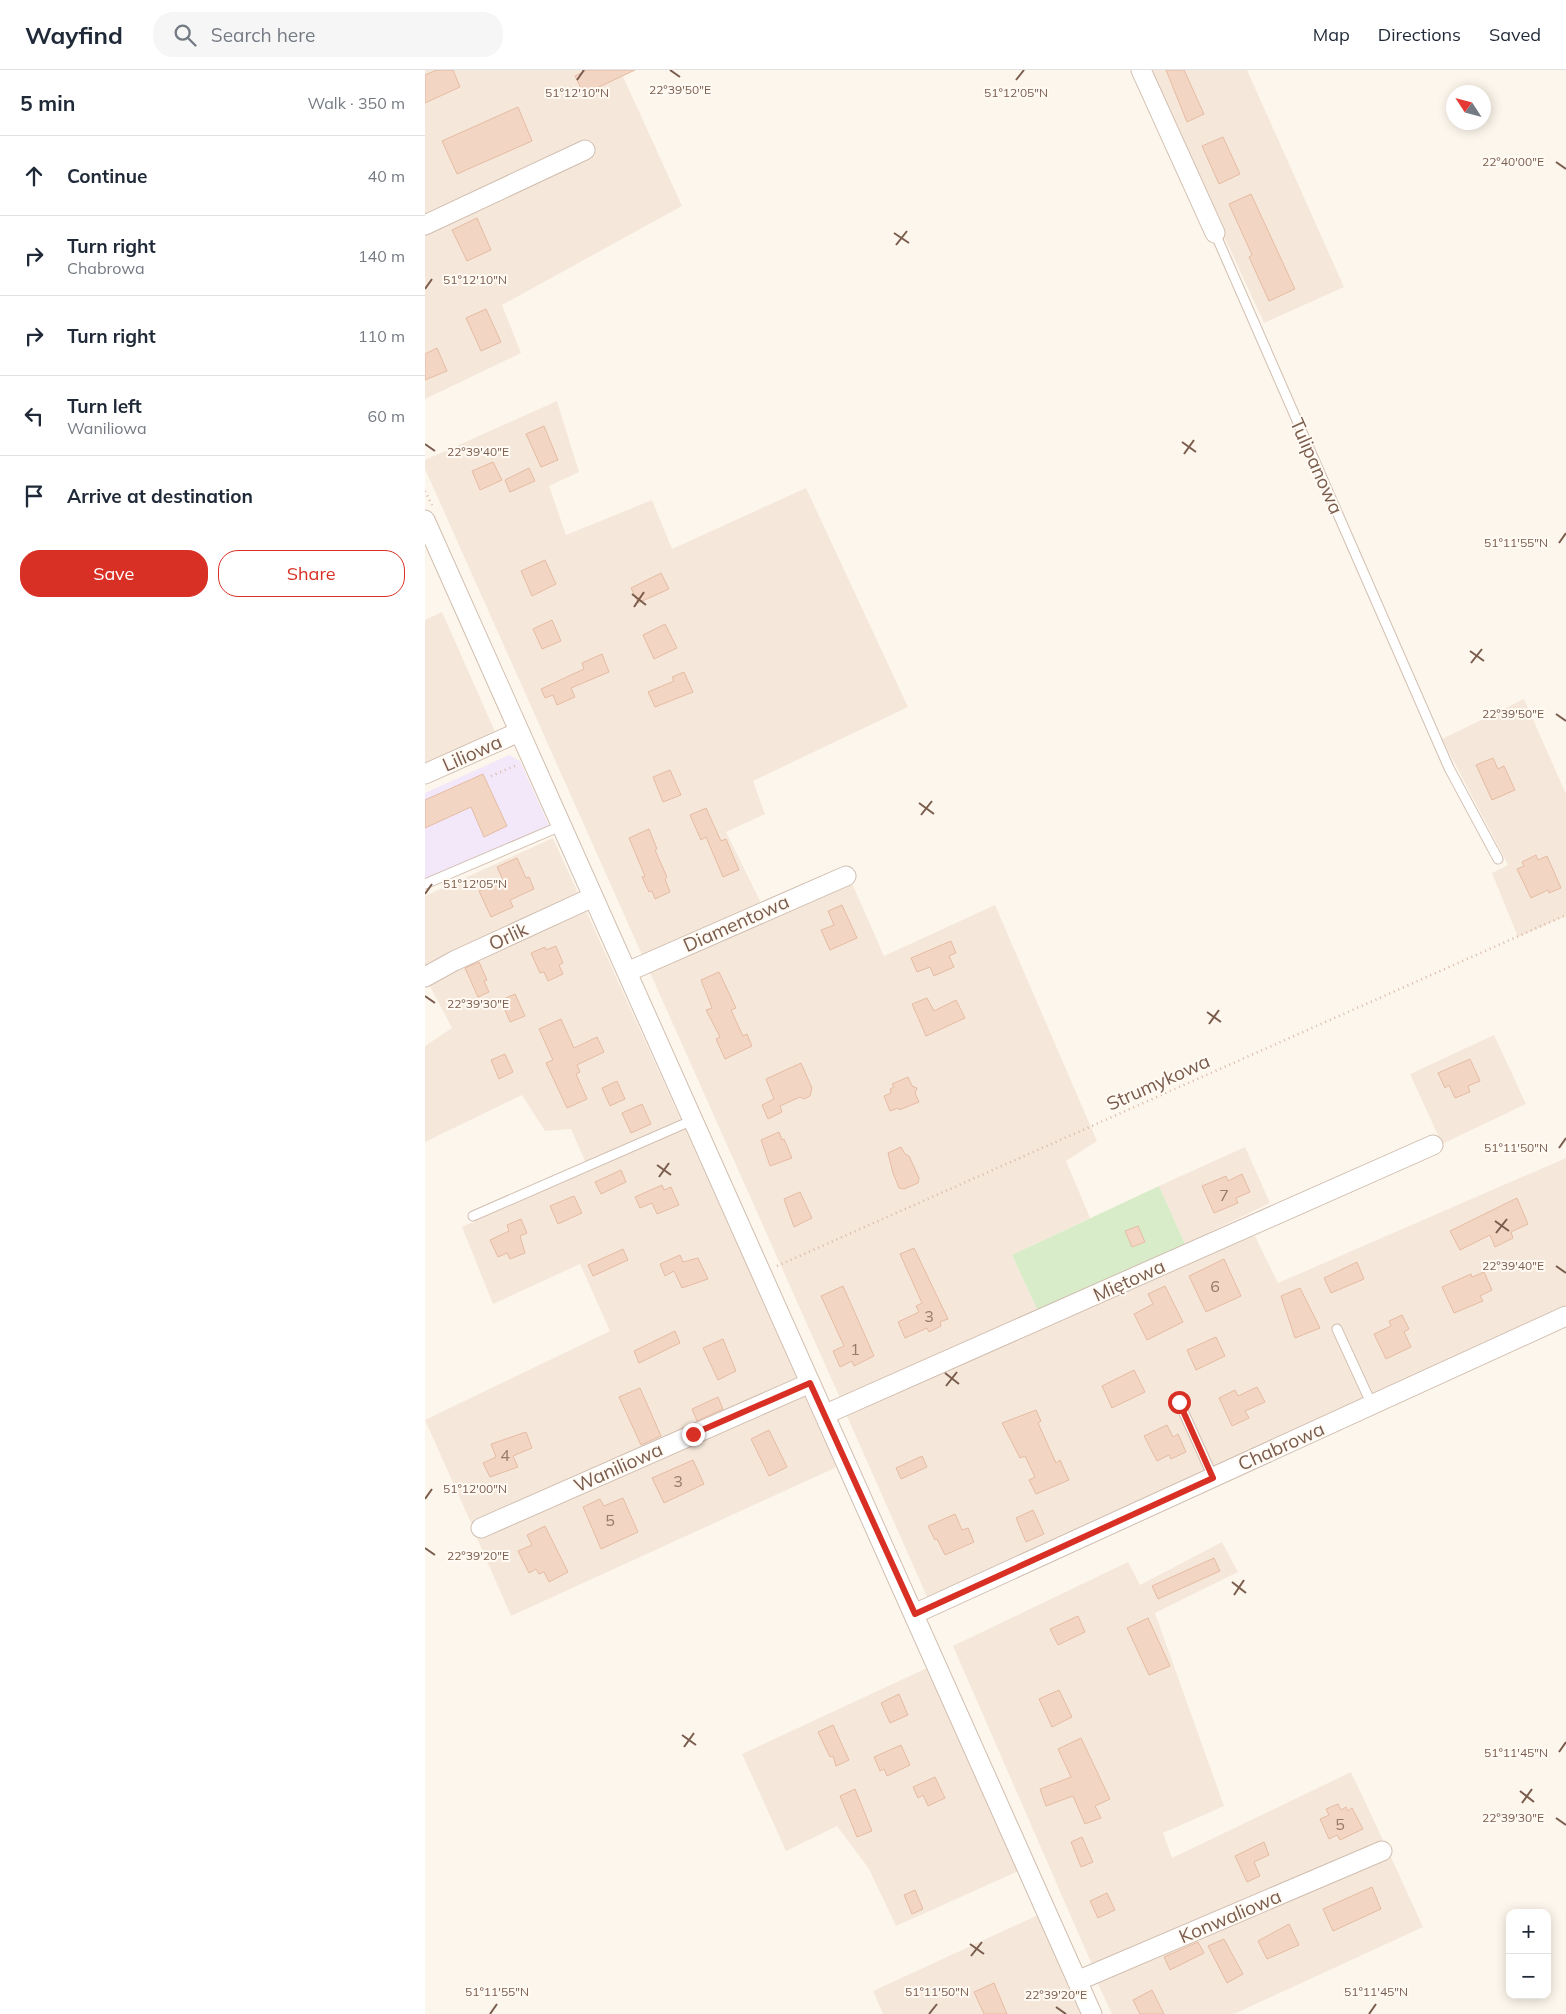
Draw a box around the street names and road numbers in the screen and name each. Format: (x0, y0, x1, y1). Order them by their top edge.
street label: Tulipanowa (1285, 414, 1349, 518)
street label: Liliowa (439, 729, 505, 777)
street label: Diamentowa (679, 889, 793, 957)
street label: Orlik (485, 917, 532, 955)
street label: Strumykowa (1102, 1048, 1214, 1116)
street label: Miętowa (1089, 1254, 1169, 1306)
street label: Chabrowa (1234, 1416, 1328, 1476)
street label: Waniliowa (570, 1437, 666, 1497)
street label: Konwaliowa (1175, 1884, 1285, 1948)

